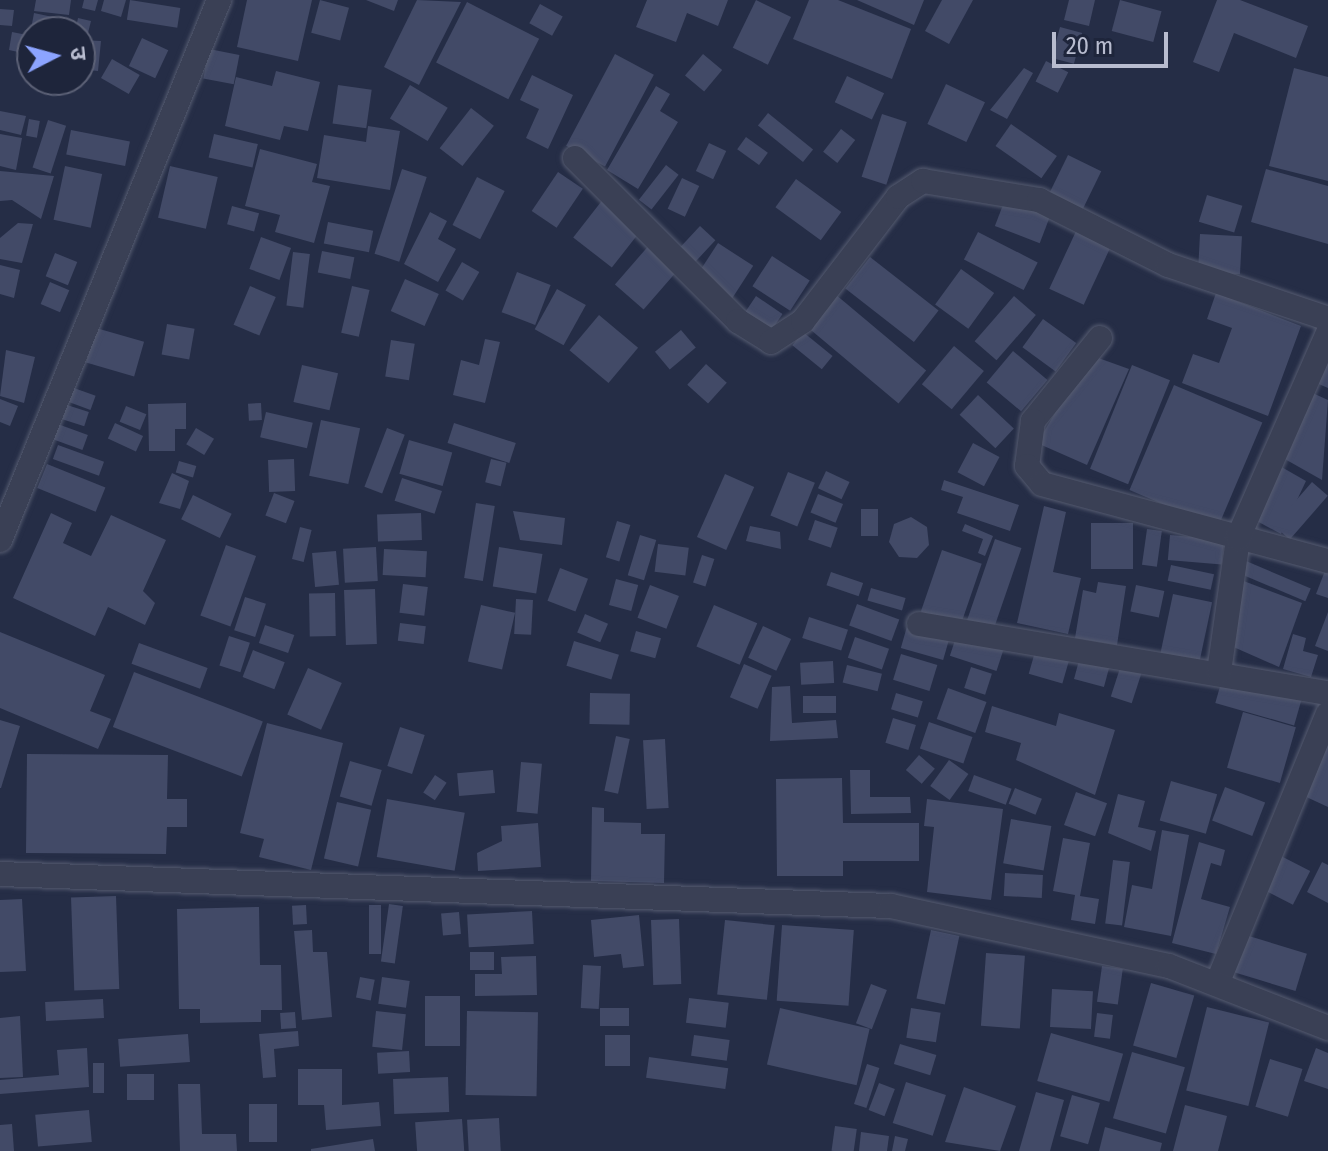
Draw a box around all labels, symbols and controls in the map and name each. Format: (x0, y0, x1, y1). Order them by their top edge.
north arrow (16, 16, 96, 96)
scale bar (1056, 16, 1172, 66)
text: 20 m (1066, 32, 1113, 60)
text: उ (64, 46, 92, 61)

